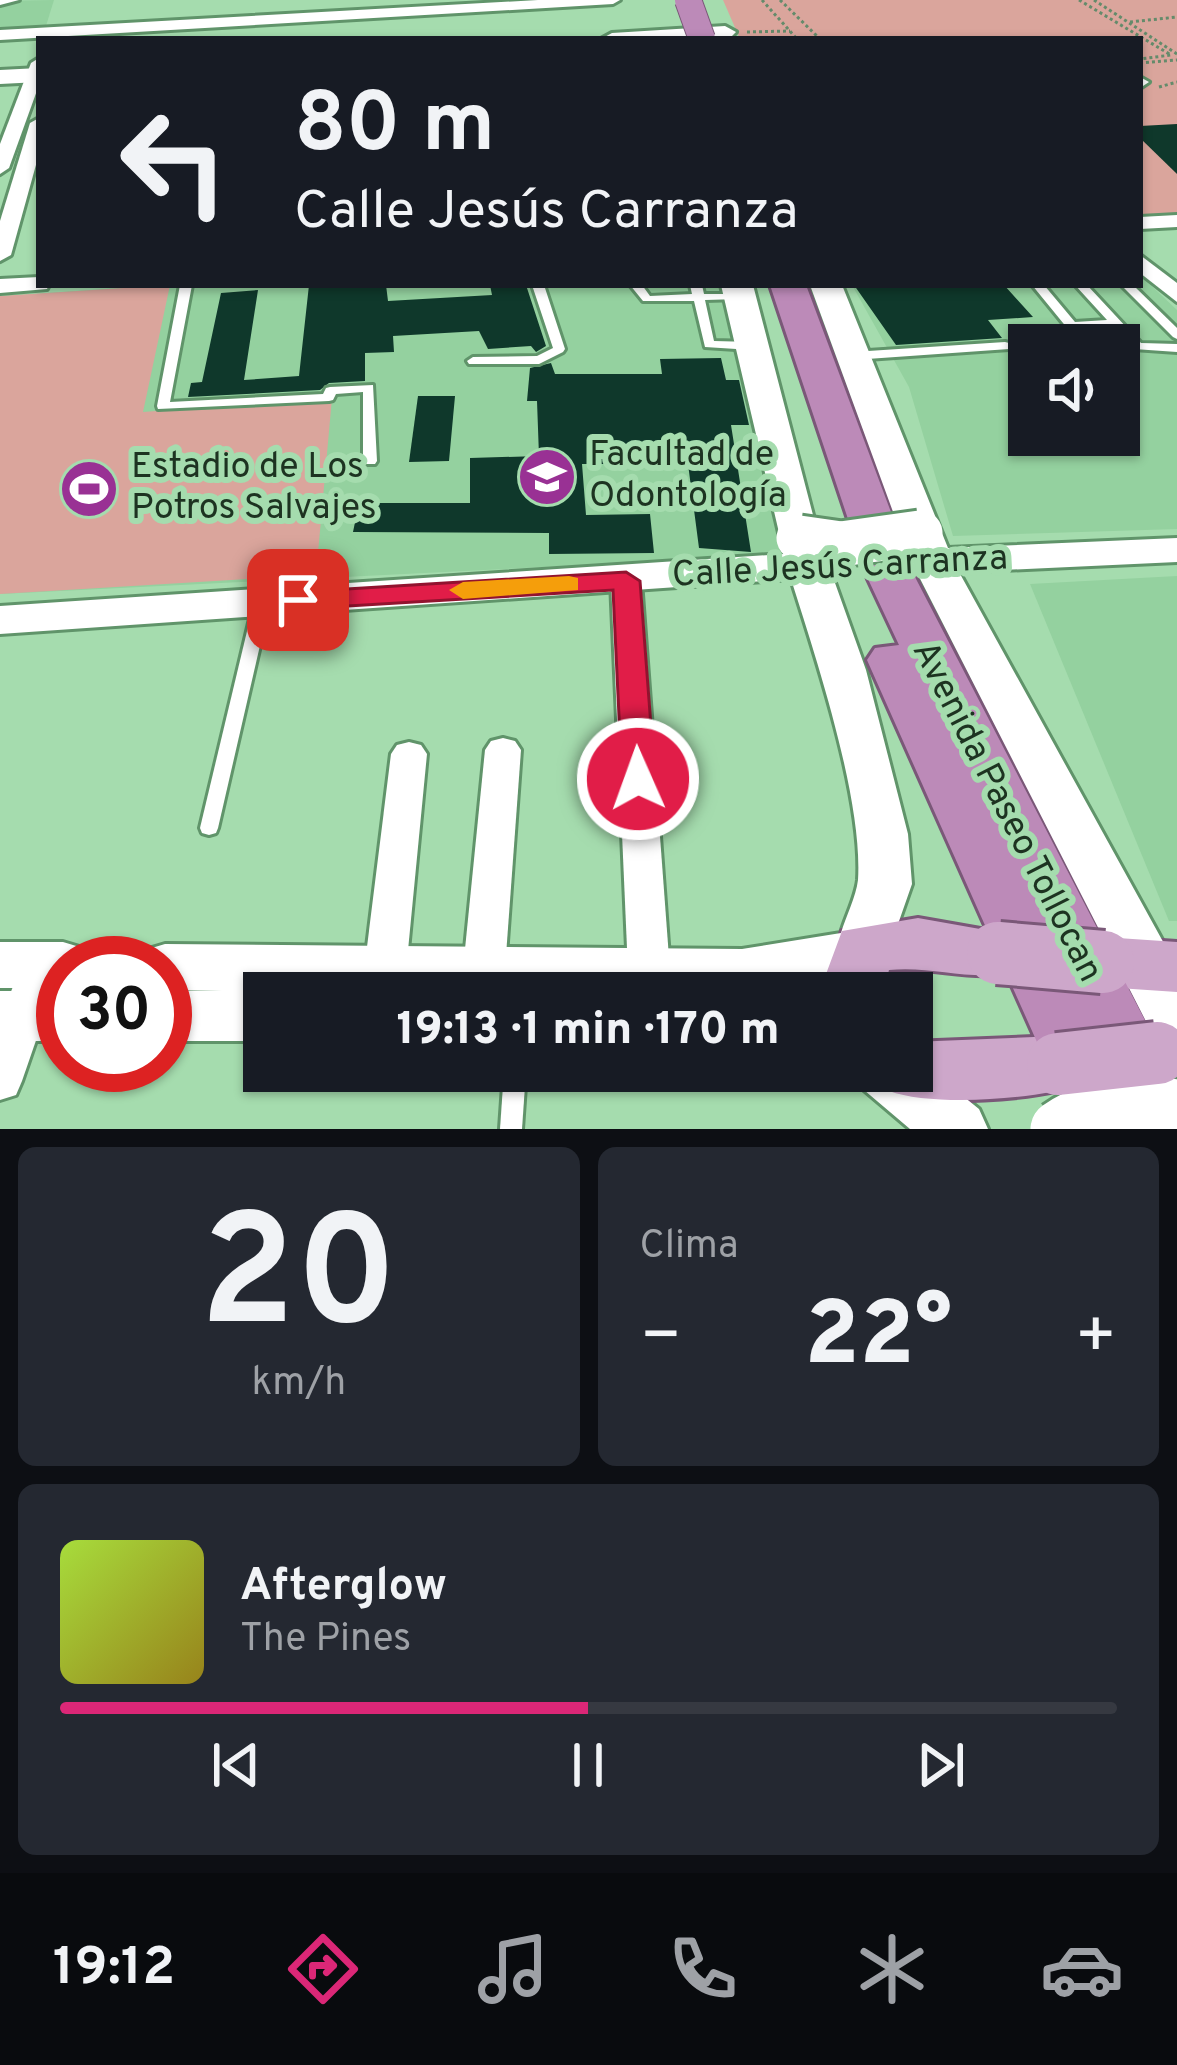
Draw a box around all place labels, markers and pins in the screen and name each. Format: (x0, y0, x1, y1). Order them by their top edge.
place label: Facultad de Odontología (589, 433, 787, 520)
place label: Estadio de Los Potros Salvajes (131, 445, 377, 532)
school or university icon: Facultad de Odontología (516, 446, 578, 508)
sports icon: Estadio de Los Potros Salvajes (58, 458, 120, 520)
pin (247, 549, 349, 651)

